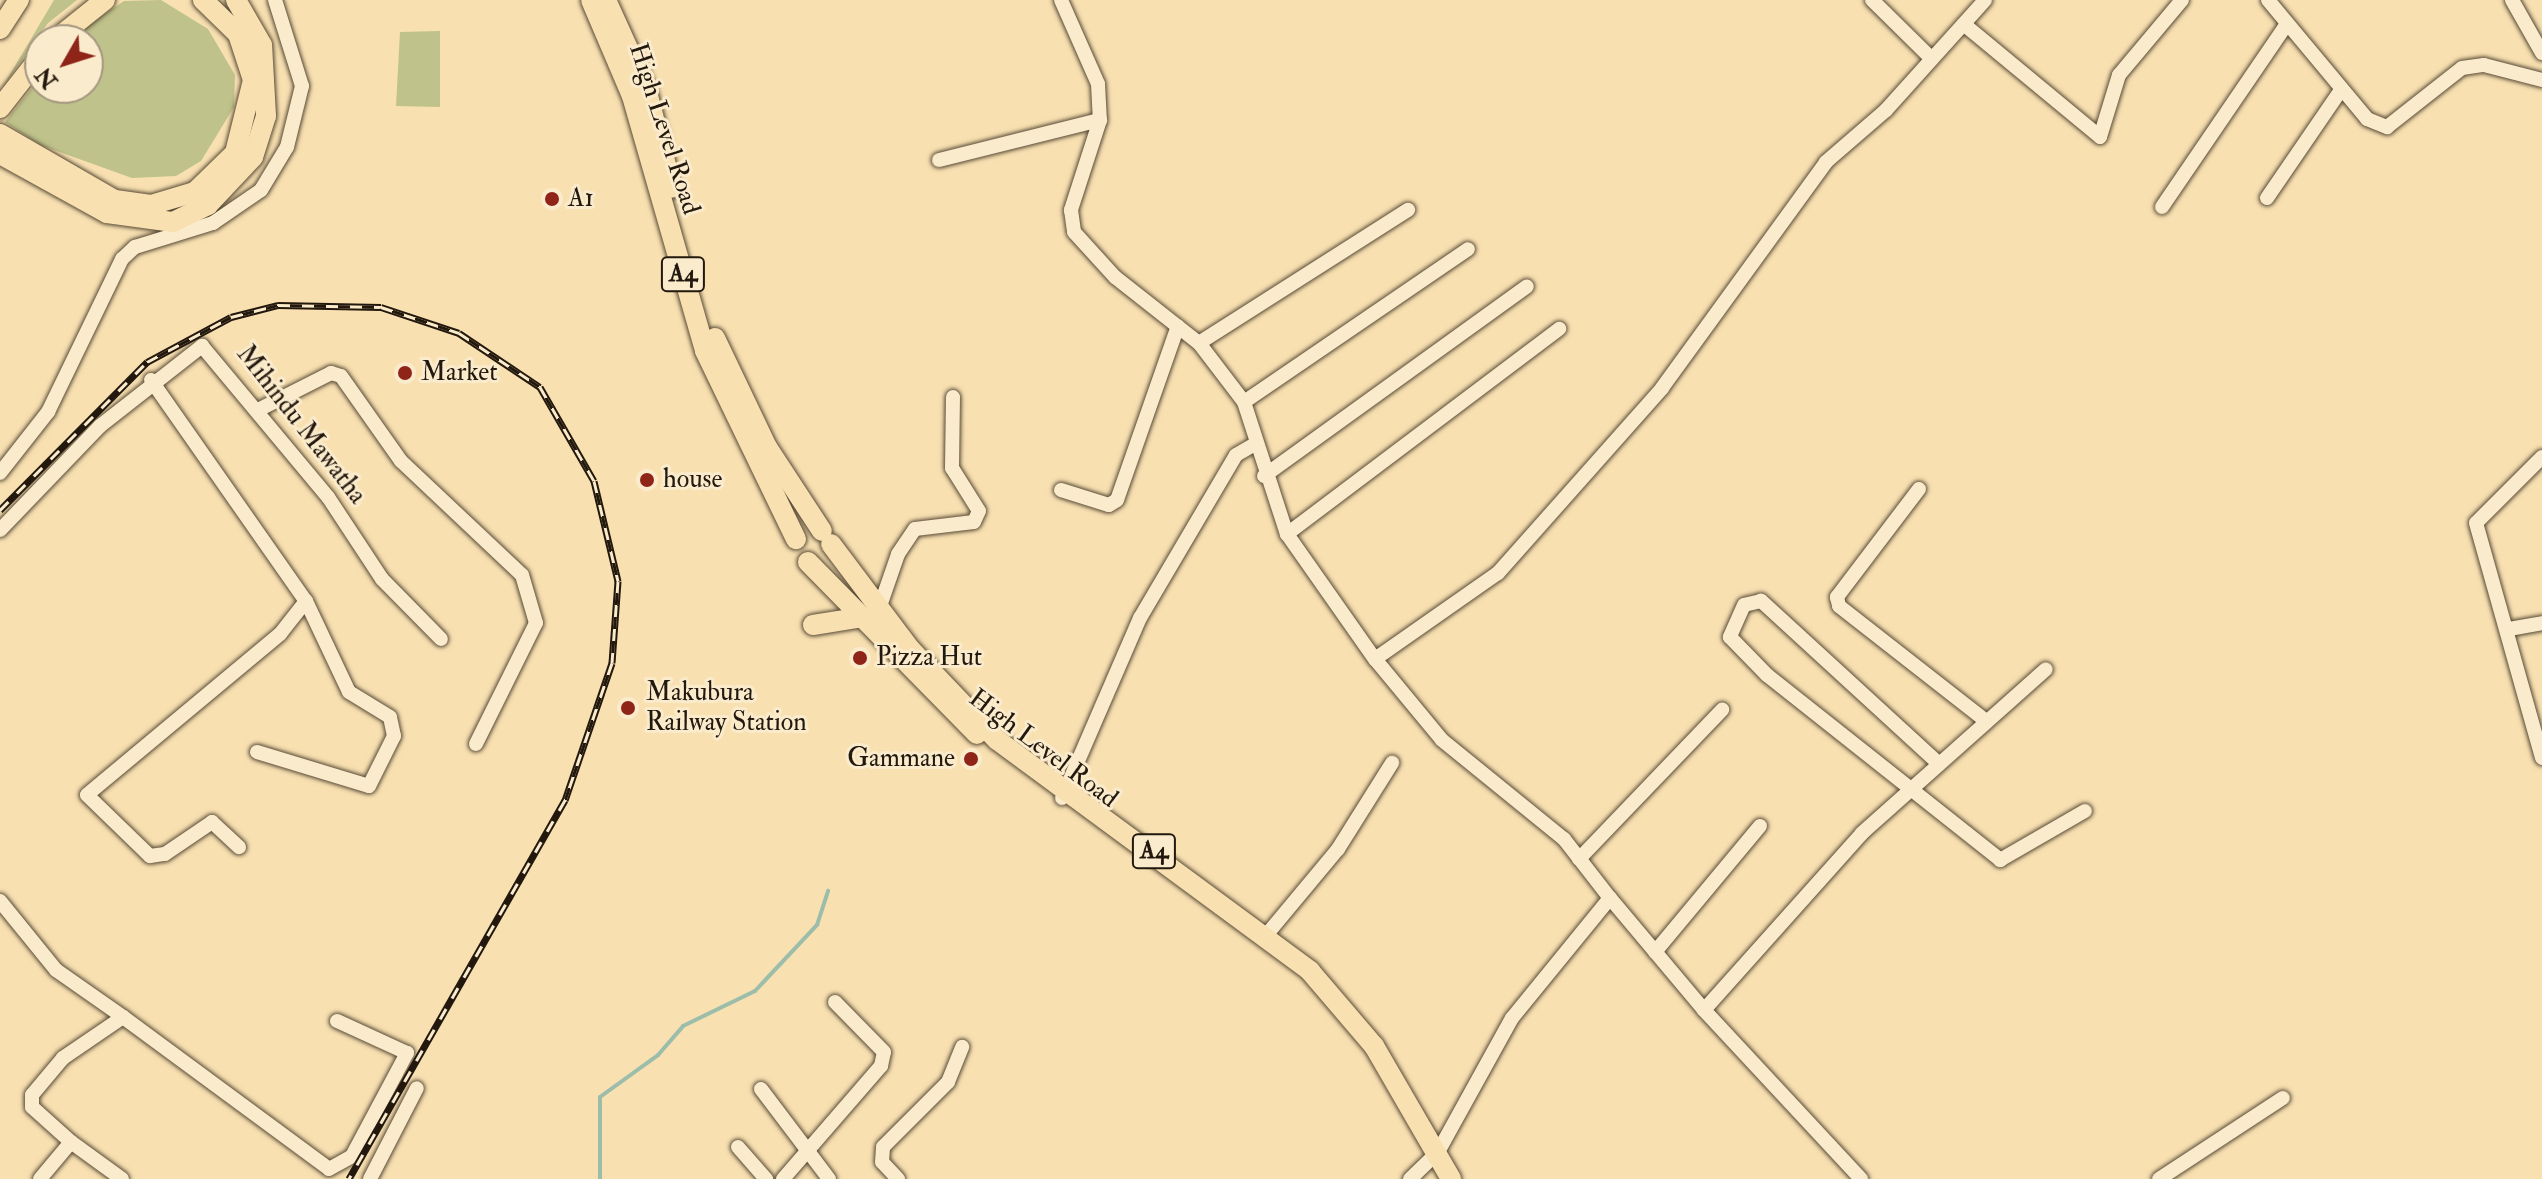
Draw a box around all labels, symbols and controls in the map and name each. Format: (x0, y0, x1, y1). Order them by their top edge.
north arrow (24, 24, 104, 104)
street label: High Level Road (622, 39, 706, 219)
text: N (30, 61, 64, 94)
place label: A1 (568, 183, 594, 215)
marker: A1 (543, 190, 561, 208)
road number: A4 (659, 254, 707, 294)
street label: Mihindu Mawatha (229, 340, 373, 510)
place label: Market (421, 357, 498, 389)
marker: Market (396, 364, 414, 382)
place label: house (663, 464, 722, 496)
marker: house (638, 471, 656, 489)
place label: Pizza Hut (876, 642, 982, 674)
marker: Pizza Hut (851, 649, 869, 667)
place label: Makubura Railway Station (646, 677, 807, 738)
street label: High Level Road (962, 683, 1124, 815)
marker: Makubura Railway Station (617, 697, 639, 719)
place label: Gammane (847, 743, 955, 775)
marker: Gammane (962, 750, 980, 768)
road number: A4 (1130, 831, 1178, 871)

